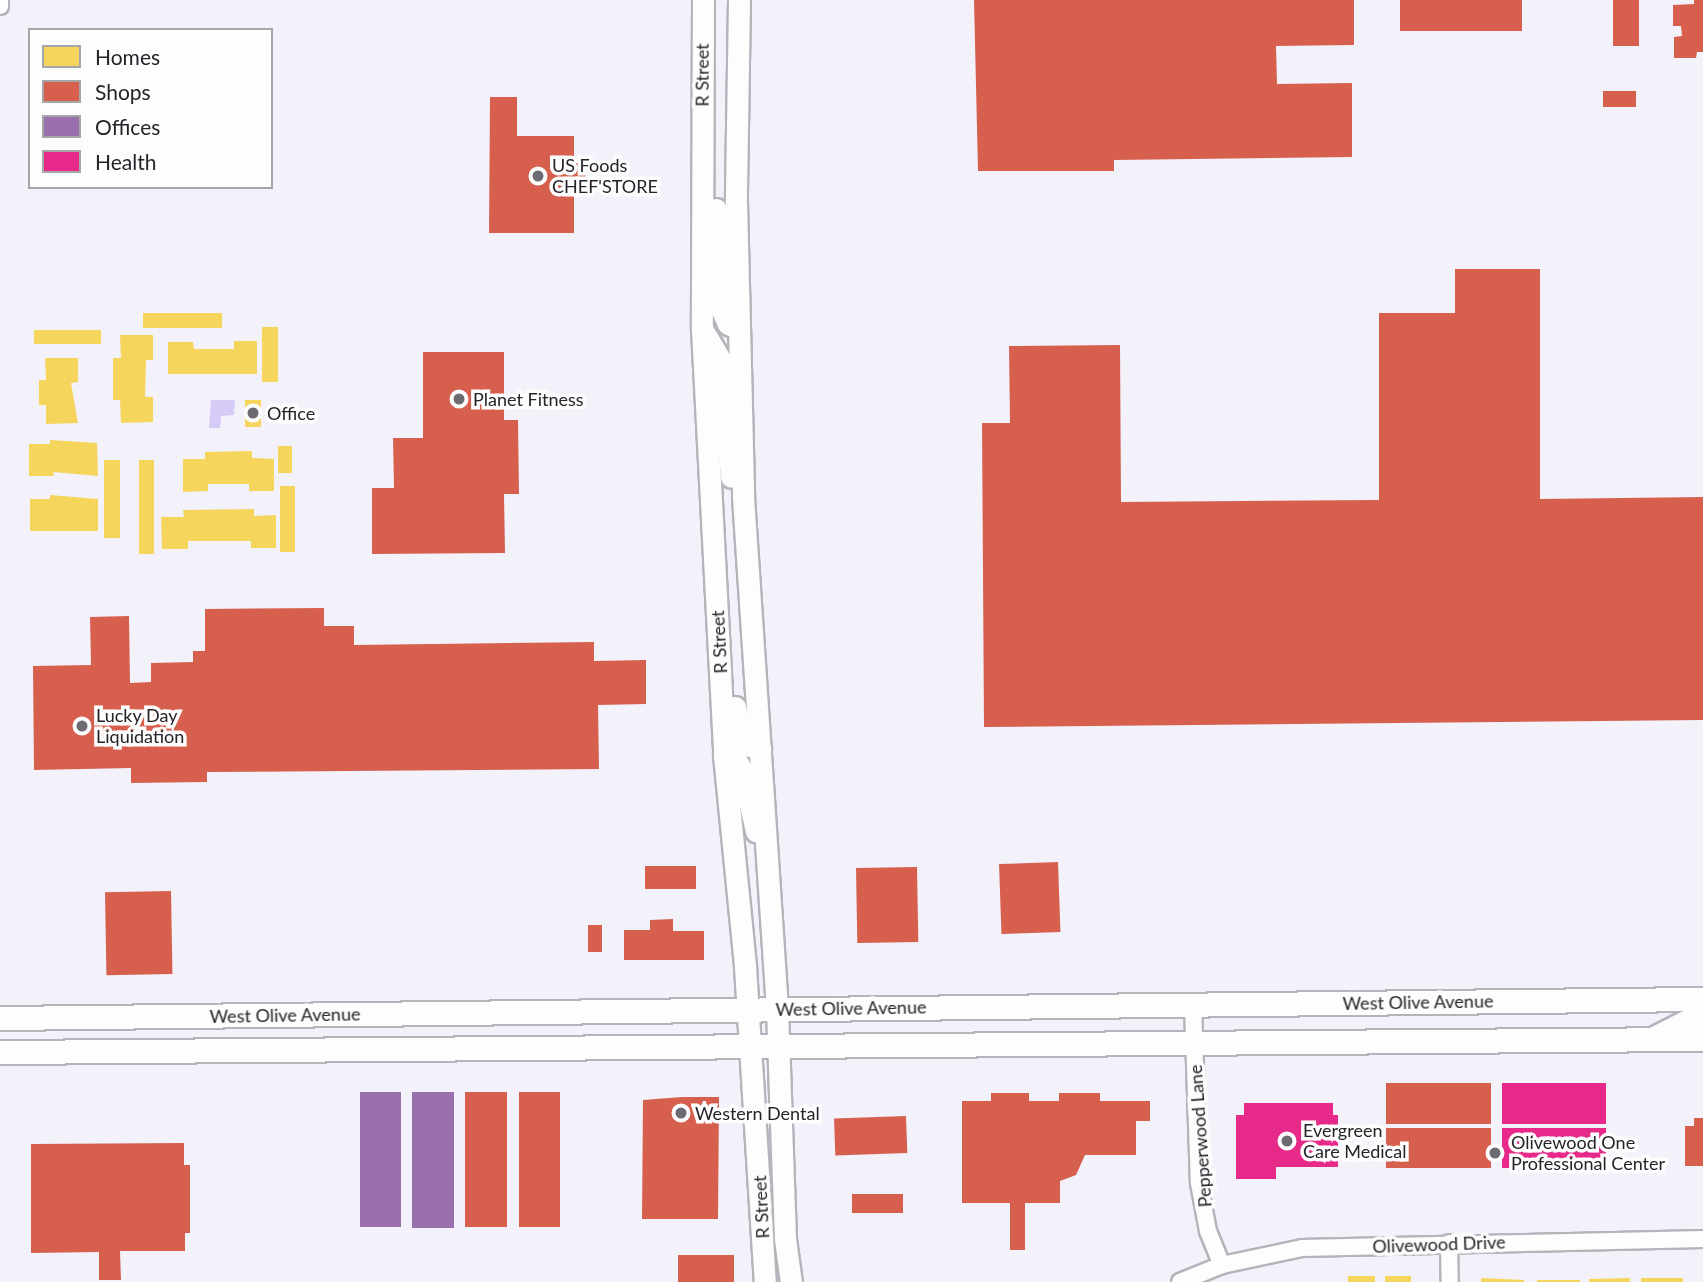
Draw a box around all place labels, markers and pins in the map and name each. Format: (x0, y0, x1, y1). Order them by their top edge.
place label: US Foods CHEF'STORE (552, 155, 658, 198)
marker: US Foods CHEF'STORE (530, 168, 546, 184)
place label: Planet Fitness (473, 388, 584, 410)
marker: Planet Fitness (451, 391, 467, 407)
place label: Office (267, 402, 315, 424)
marker: Office (245, 405, 261, 421)
place label: Lucky Day Liquidation (96, 705, 184, 748)
marker: Lucky Day Liquidation (74, 718, 90, 734)
place label: Western Dental (695, 1102, 820, 1124)
marker: Western Dental (673, 1105, 689, 1121)
place label: Evergreen Care Medical (1303, 1120, 1406, 1162)
marker: Evergreen Care Medical (1277, 1131, 1297, 1151)
place label: Olivewood One Professional Center (1511, 1132, 1665, 1174)
marker: Olivewood One Professional Center (1485, 1143, 1505, 1163)

